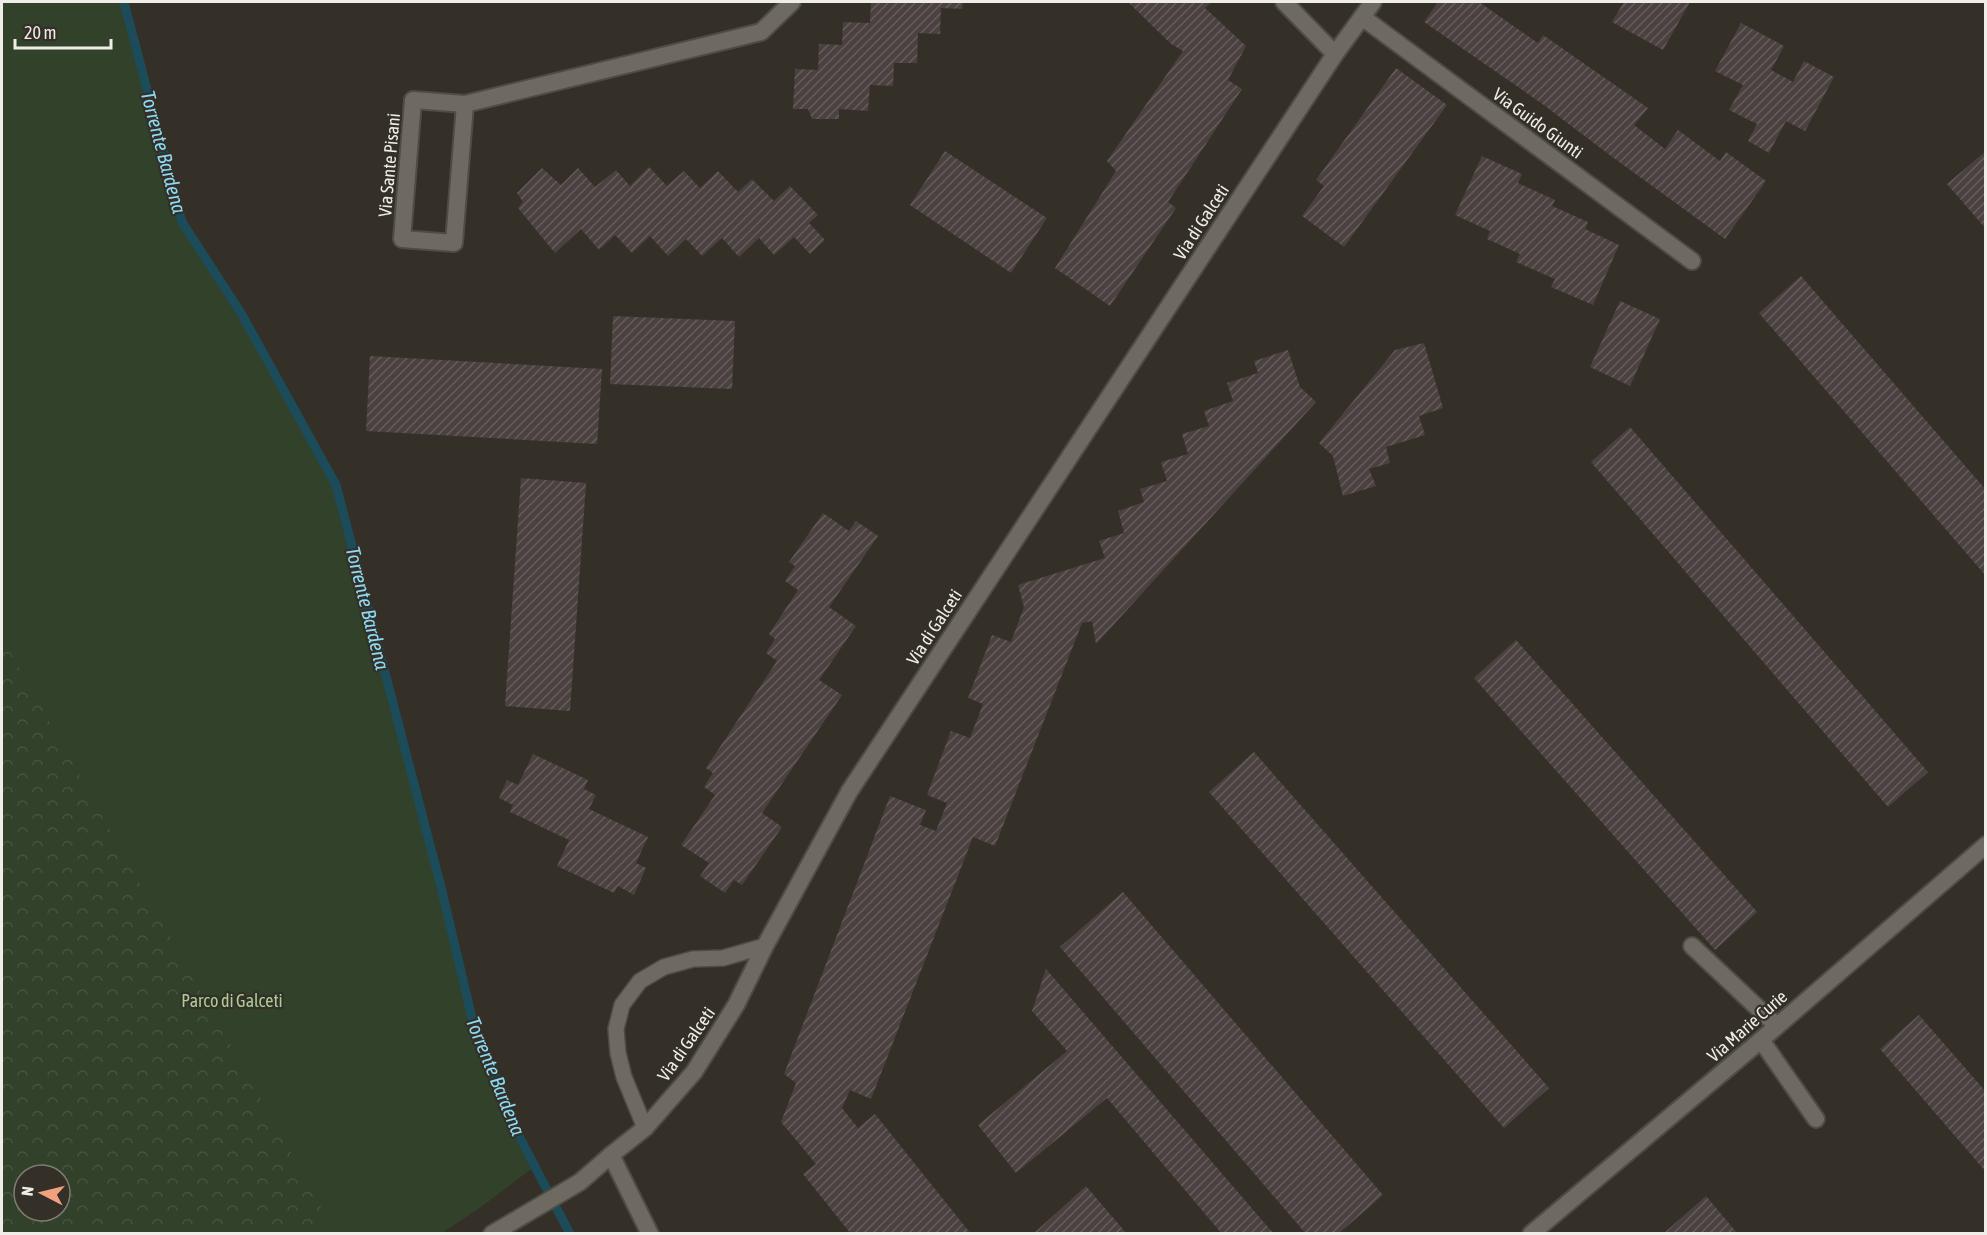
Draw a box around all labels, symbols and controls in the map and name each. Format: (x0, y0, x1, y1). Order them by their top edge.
scale bar (15, 12, 111, 50)
text: 20 m (24, 22, 56, 43)
street label: Via Guido Giunti (1489, 83, 1587, 163)
water label: Torrente Bardena (137, 88, 191, 216)
street label: Via Sante Pisani (374, 112, 404, 218)
street label: Via di Galceti (1169, 180, 1233, 264)
water label: Torrente Bardena (342, 544, 394, 672)
street label: Via di Galceti (902, 585, 966, 669)
street label: Via Marie Curie (1703, 986, 1791, 1066)
park label: Parco di Galceti (181, 990, 283, 1011)
street label: Via di Galceti (653, 1003, 719, 1085)
water label: Torrente Bardena (462, 1013, 530, 1139)
north arrow (12, 1163, 72, 1223)
text: N (18, 1185, 37, 1197)

